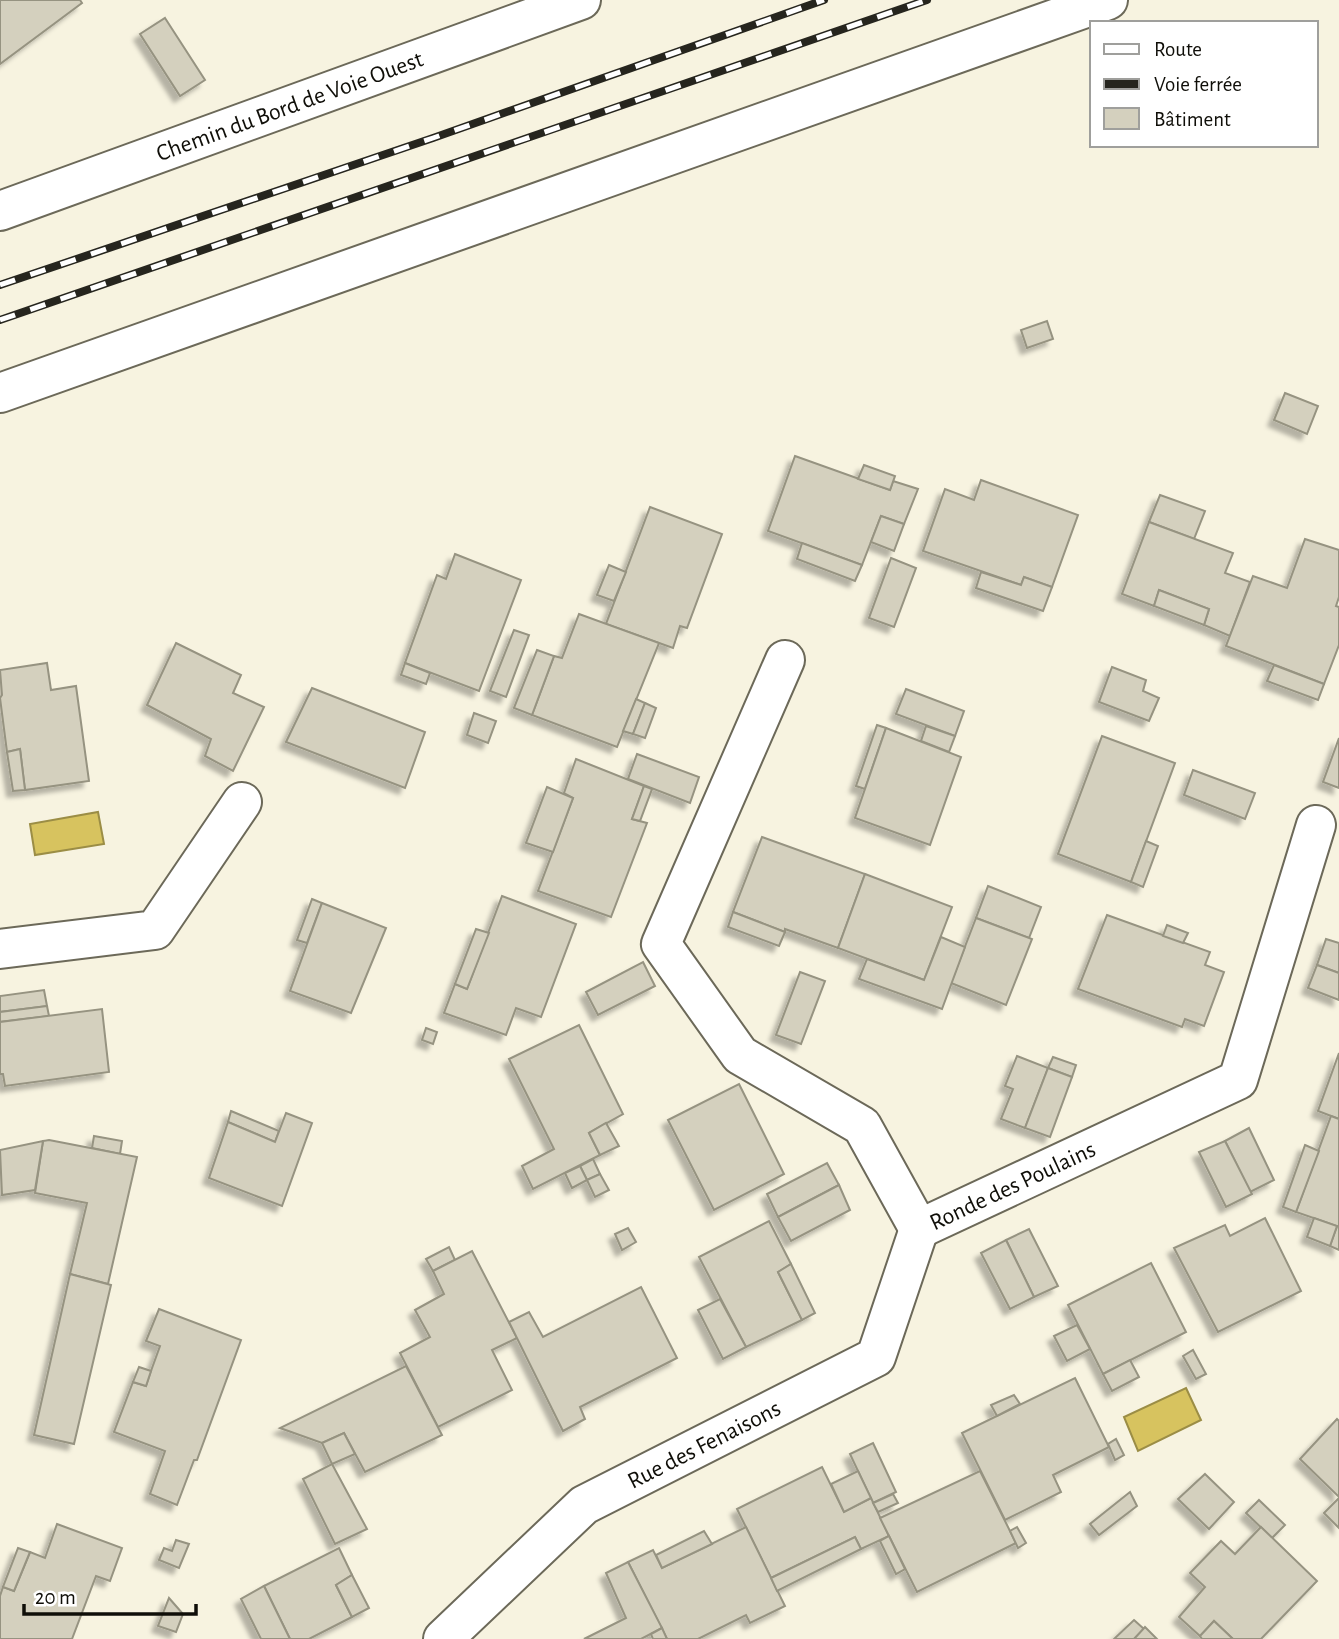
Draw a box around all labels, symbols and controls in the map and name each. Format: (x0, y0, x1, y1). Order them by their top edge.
legend (1090, 21, 1318, 147)
text: Route (1154, 39, 1202, 60)
street label: Chemin du Bord de Voie Ouest (153, 47, 427, 166)
text: Voie ferrée (1154, 74, 1242, 95)
text: Bâtiment (1154, 109, 1231, 130)
street label: Ronde des Poulains (926, 1137, 1099, 1235)
street label: Rue des Fenaisons (624, 1396, 785, 1494)
scale bar (24, 1572, 196, 1616)
text: 20 m (35, 1587, 76, 1608)

